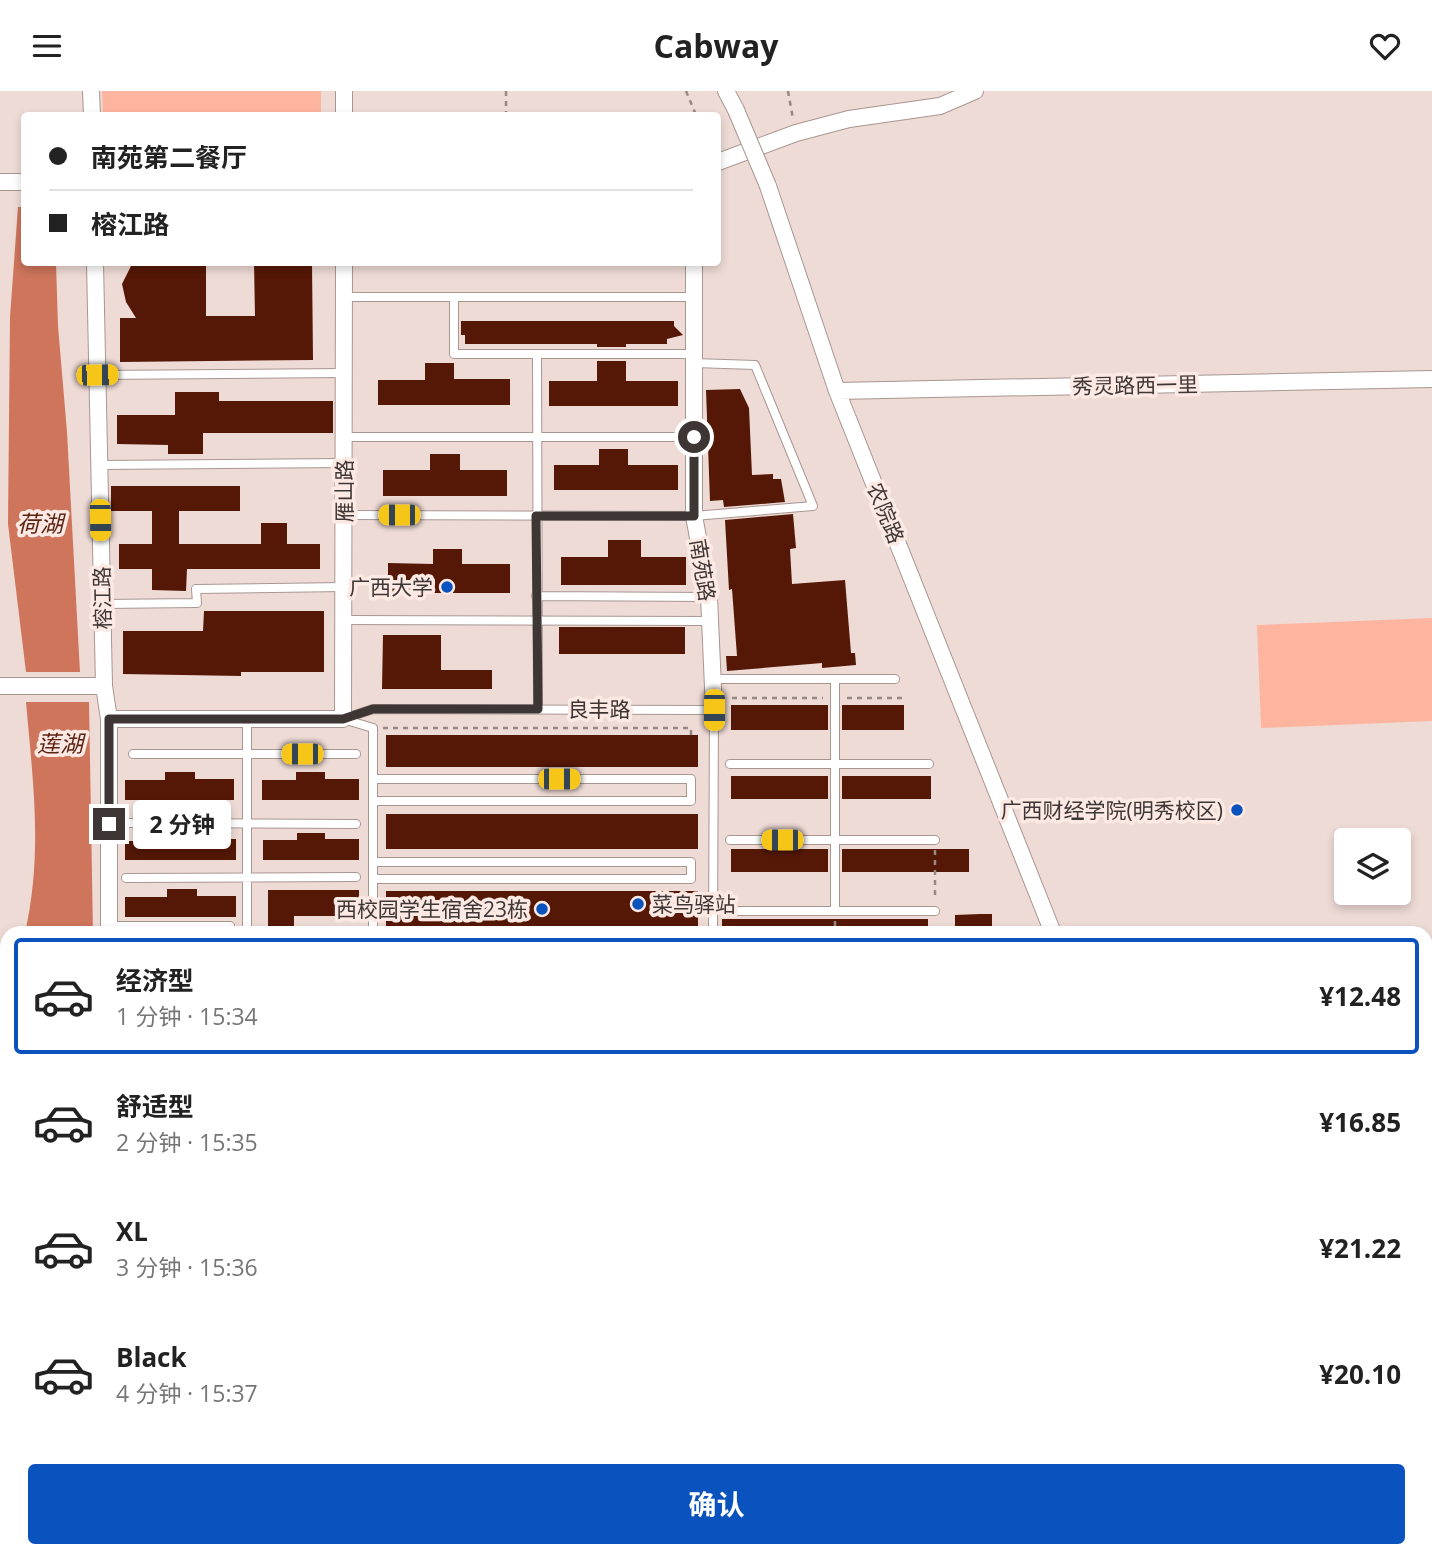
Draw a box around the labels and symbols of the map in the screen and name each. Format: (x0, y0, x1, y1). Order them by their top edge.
car (76, 364, 119, 386)
street label: 秀灵路西一里 (1072, 370, 1198, 400)
route start (678, 421, 710, 453)
street label: 雁山路 (330, 460, 358, 523)
street label: 农院路 (861, 479, 911, 547)
car (90, 499, 111, 541)
car (379, 505, 421, 526)
water label: 荷湖 (17, 507, 66, 539)
street label: 南苑路 (684, 537, 722, 603)
street label: 榕江路 (87, 566, 117, 630)
place label: 广西大学 (349, 573, 433, 601)
marker: 广西大学 (439, 579, 455, 595)
car (704, 689, 725, 731)
street label: 良丰路 (568, 695, 631, 723)
water label: 莲湖 (37, 727, 86, 759)
car (282, 744, 324, 765)
car (539, 769, 581, 790)
place label: 广西财经学院(明秀校区) (1001, 796, 1223, 824)
callout: 2 分钟 (134, 799, 232, 849)
marker: 广西财经学院(明秀校区) (1229, 802, 1245, 818)
route end (93, 808, 125, 840)
car (762, 830, 804, 851)
place label: 菜鸟驿站 (652, 890, 736, 918)
place label: 西校园学生宿舍23栋 (336, 895, 528, 923)
marker: 菜鸟驿站 (630, 896, 646, 912)
marker: 西校园学生宿舍23栋 (534, 901, 550, 917)

